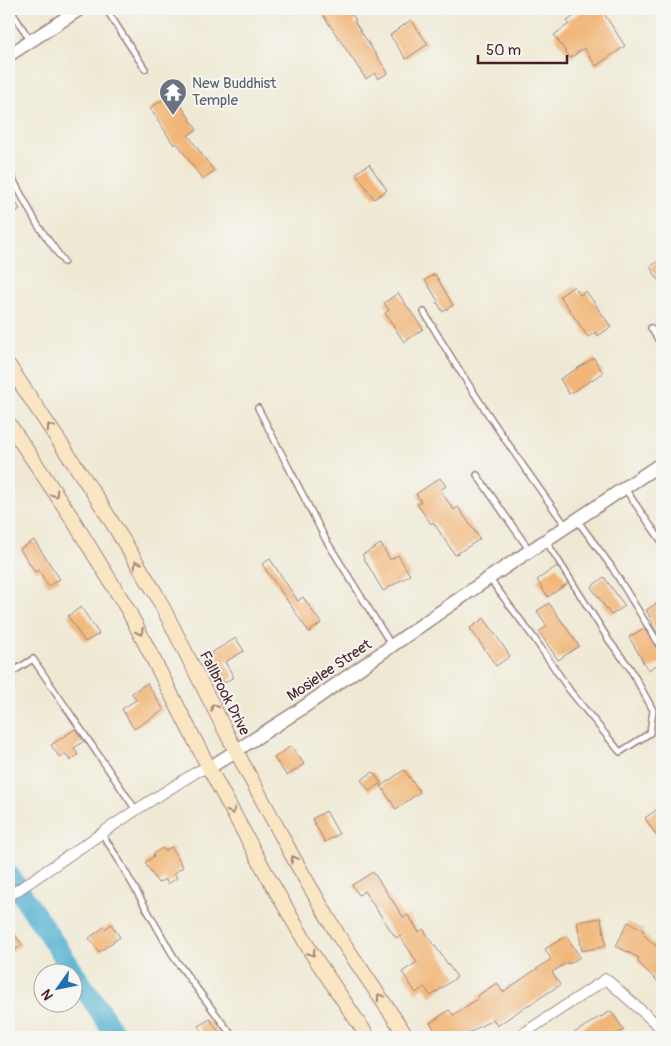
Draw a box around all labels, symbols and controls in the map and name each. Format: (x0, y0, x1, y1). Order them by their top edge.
scale bar (478, 32, 567, 64)
text: 50 m (486, 41, 521, 60)
place label: New Buddhist Temple (192, 74, 277, 110)
temple icon: New Buddhist Temple (158, 77, 188, 116)
one-way arrow (46, 424, 56, 433)
one-way arrow (49, 488, 58, 497)
one-way arrow (134, 560, 144, 569)
one-way arrow (134, 627, 144, 636)
street label: Mosielee Street (283, 635, 376, 706)
street label: Fallbrook Drive (195, 648, 254, 739)
one-way arrow (210, 704, 220, 713)
one-way arrow (226, 806, 236, 815)
one-way arrow (291, 855, 301, 864)
one-way arrow (306, 947, 315, 957)
north arrow (32, 964, 82, 1014)
text: N (38, 986, 57, 1003)
one-way arrow (377, 993, 386, 1002)

